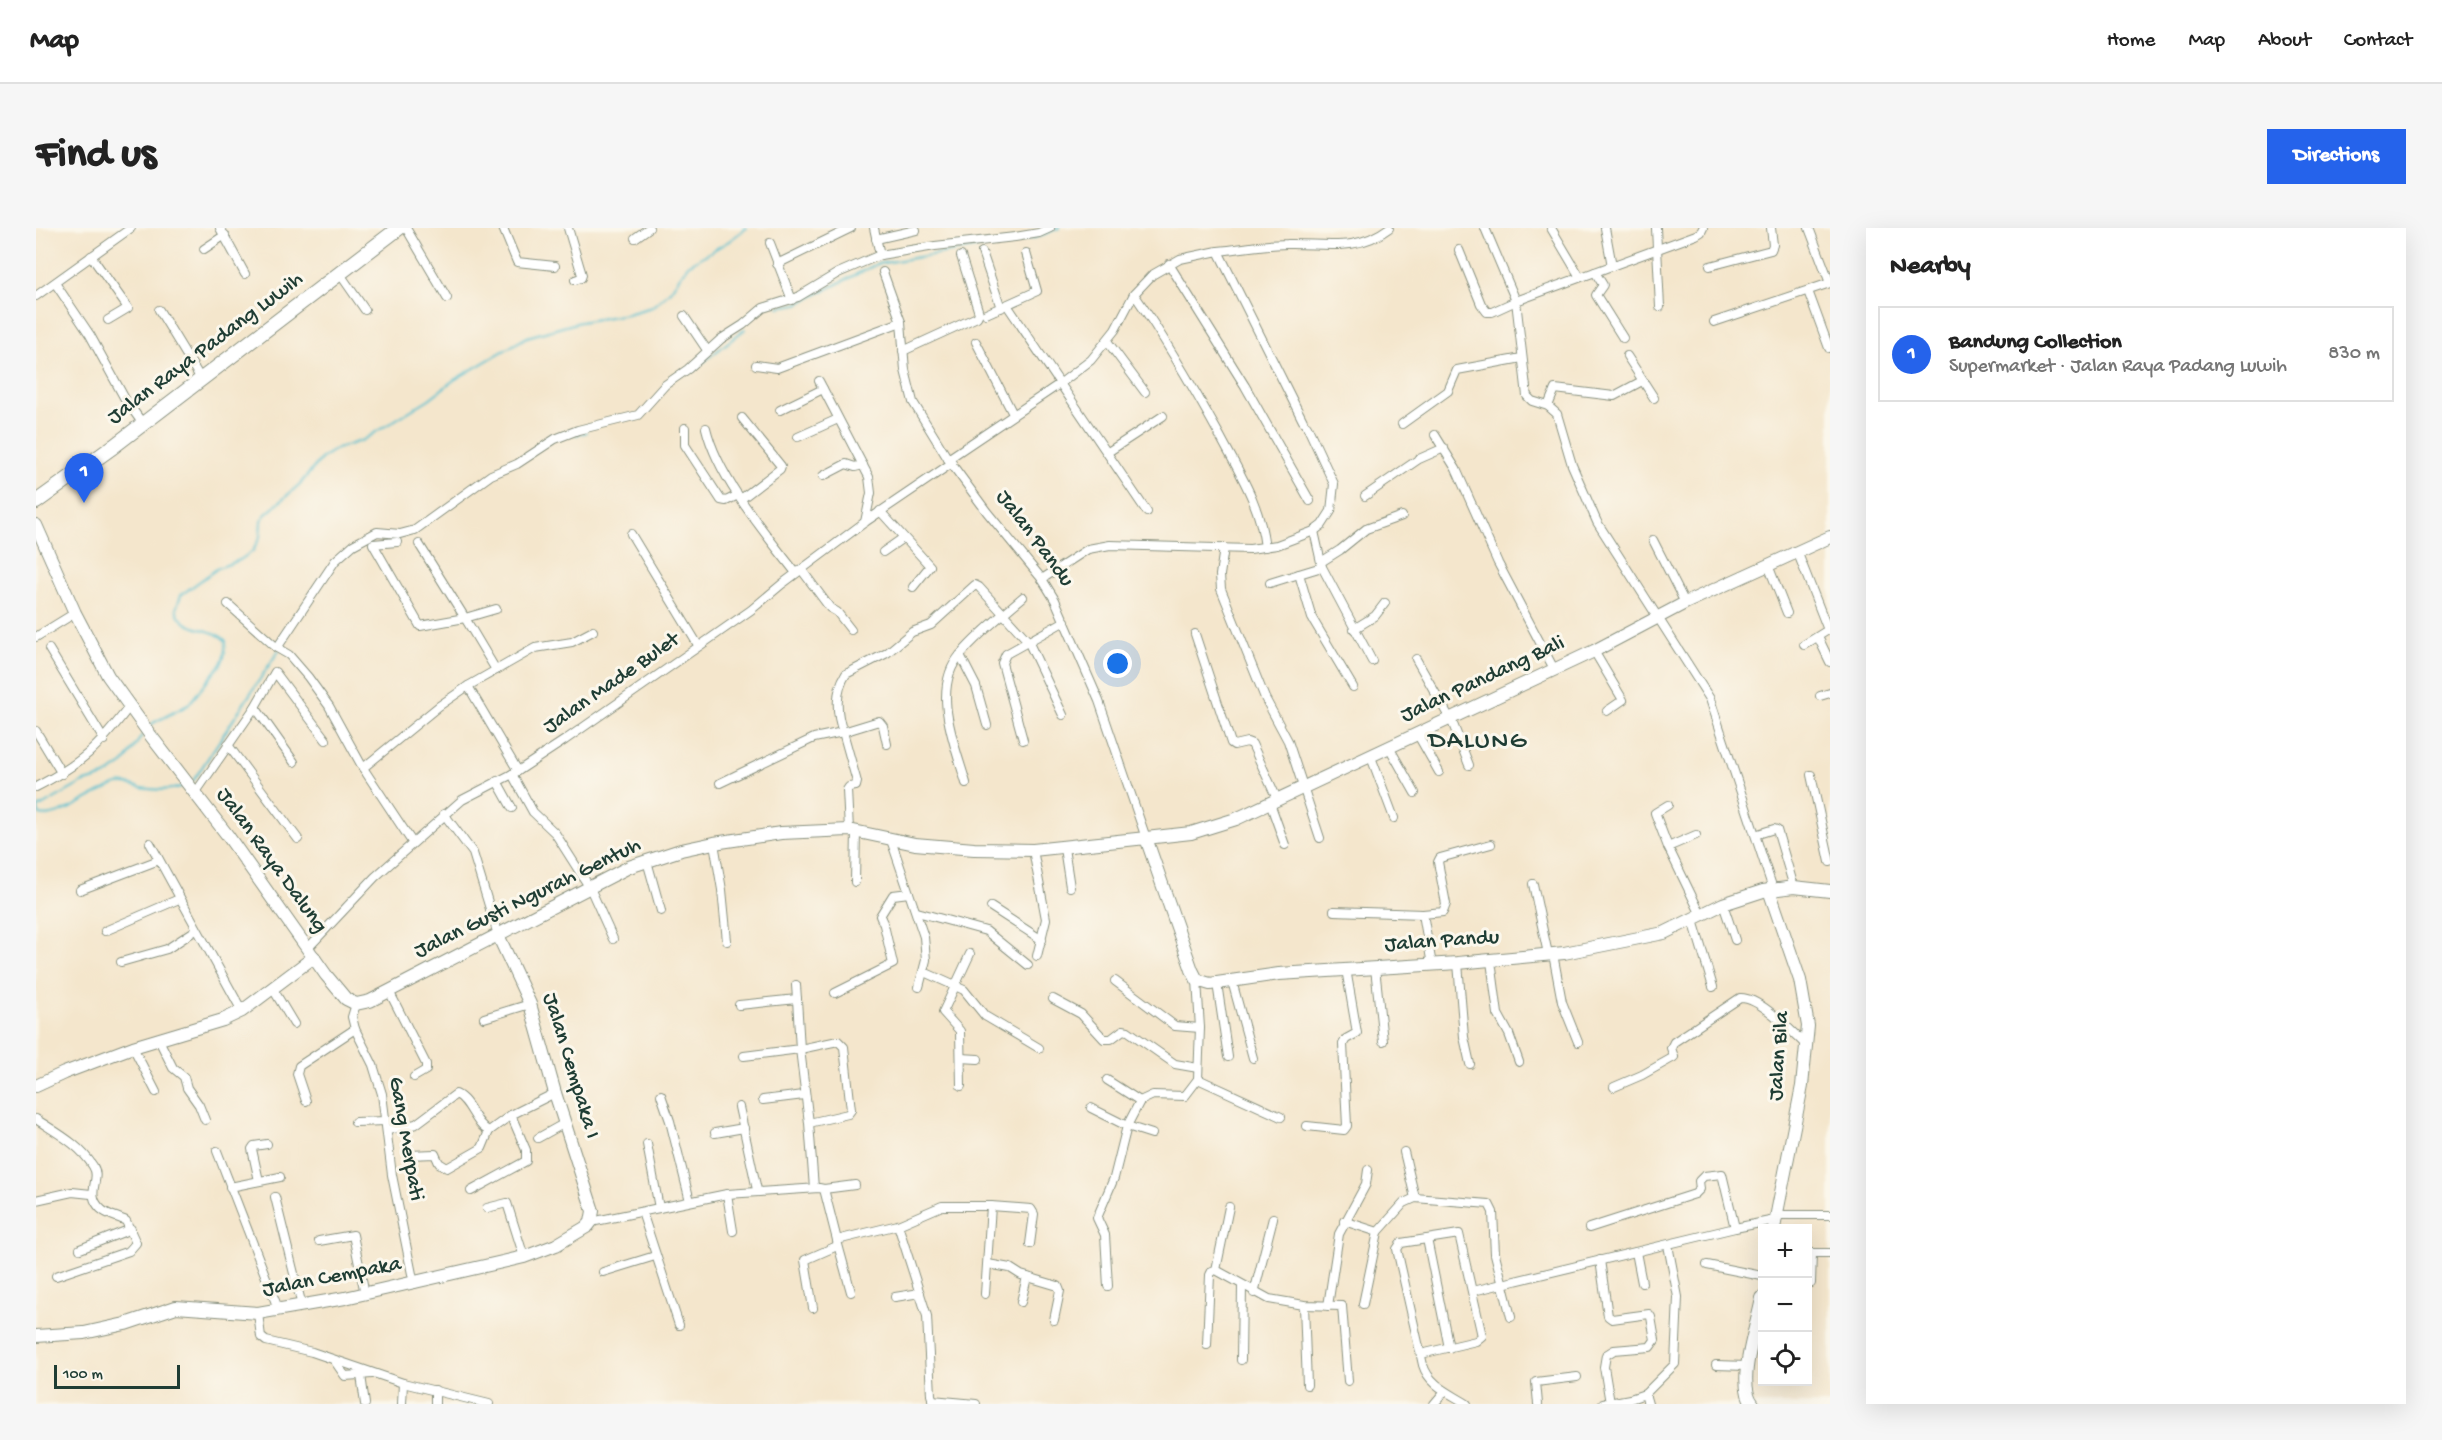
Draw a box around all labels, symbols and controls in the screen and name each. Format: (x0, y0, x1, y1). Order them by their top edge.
text: Map (30, 25, 79, 58)
text: Home (2107, 29, 2155, 54)
text: Map (2188, 29, 2225, 54)
text: About (2258, 29, 2311, 54)
text: Contact (2344, 29, 2412, 54)
button: Directions (2267, 129, 2406, 184)
text: Find us (36, 132, 156, 181)
text: Nearby (1890, 252, 1971, 283)
street label: Jalan Raya Padang Luwih (103, 267, 309, 431)
text: Bandung Collection (1949, 330, 2122, 356)
text: 1 (1907, 343, 1916, 366)
text: 830 m (2328, 343, 2380, 366)
text: Supermarket · Jalan Raya Padang Luwih (1949, 356, 2287, 379)
pin: 1 (64, 454, 104, 503)
street label: Jalan Pandu (989, 485, 1079, 593)
street label: Jalan Made Bulet (539, 626, 687, 741)
street label: Jalan Pandang Bali (1397, 631, 1569, 729)
your location (1103, 649, 1132, 678)
district label: DALUNG (1426, 727, 1528, 758)
street label: Jalan Raya Dalung (210, 783, 332, 939)
street label: Jalan Gusti Ngurah Gentuh (410, 833, 646, 965)
street label: Jalan Pandu (1384, 925, 1500, 959)
street label: Jalan Cempaka I (535, 990, 605, 1142)
street label: Jalan Bila (1764, 1010, 1796, 1102)
street label: Gang Merpati (381, 1075, 429, 1203)
map controls (1758, 1224, 1812, 1386)
button: + (1758, 1224, 1812, 1278)
street label: Jalan Cempaka (261, 1252, 404, 1304)
button: − (1758, 1278, 1812, 1332)
button: locate (1758, 1332, 1812, 1386)
scale bar (54, 1362, 180, 1390)
text: 100 m (63, 1366, 103, 1385)

